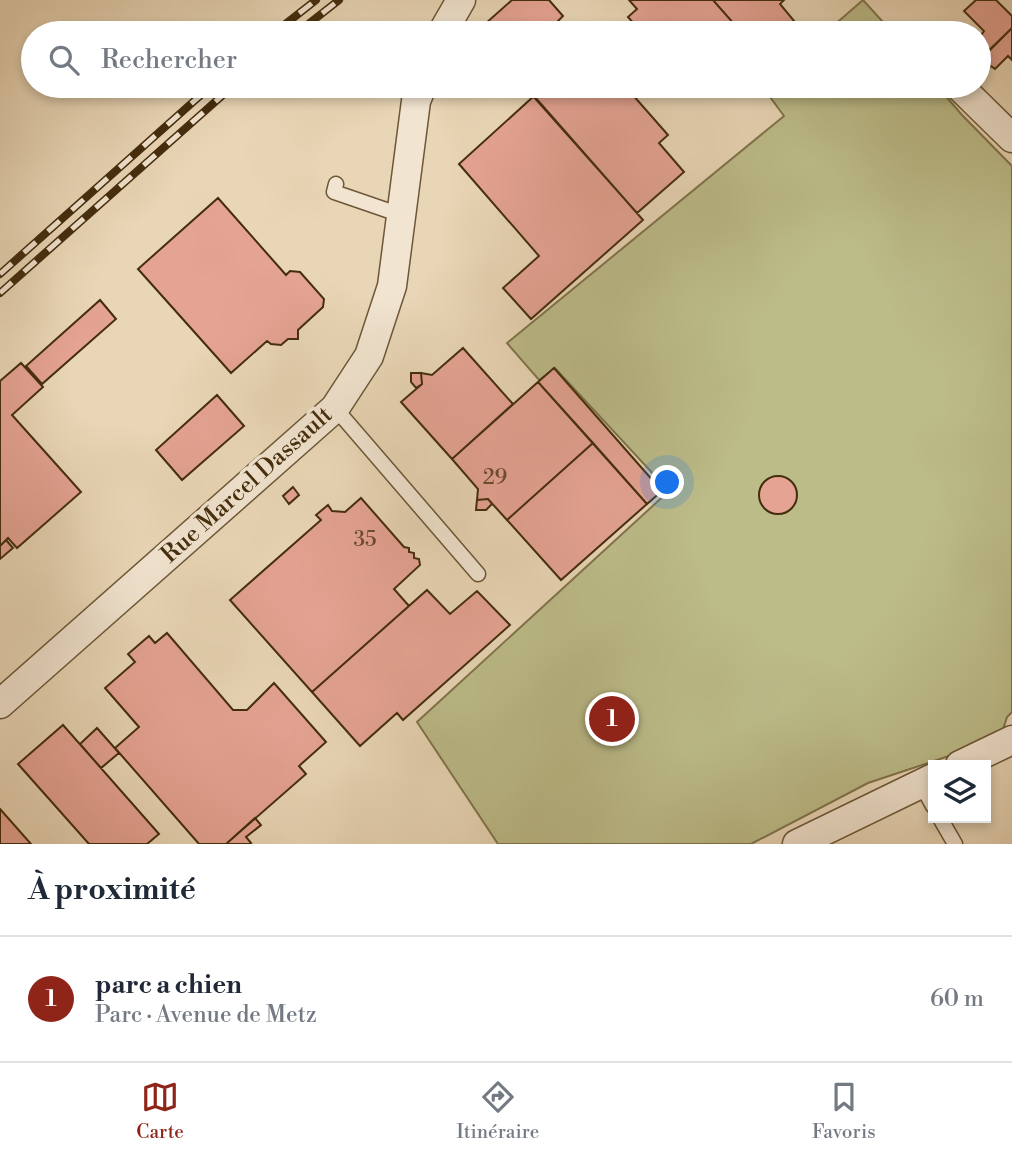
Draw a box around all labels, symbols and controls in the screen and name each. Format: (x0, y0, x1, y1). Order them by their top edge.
search box (21, 21, 991, 98)
icon: search (45, 41, 83, 79)
text: Rechercher (101, 44, 237, 76)
street label: Rue Marcel Dassault (155, 400, 339, 570)
house number: 29 (483, 465, 507, 491)
your location (650, 465, 684, 499)
house number: 35 (353, 527, 377, 553)
pin: 1 (589, 693, 635, 745)
map controls (928, 760, 991, 823)
button: layers (928, 760, 991, 823)
text: À proximité (28, 871, 196, 909)
text: parc a chien (95, 969, 242, 1001)
text: 1 (45, 985, 57, 1013)
text: 60 m (930, 985, 984, 1013)
text: Parc · Avenue de Metz (95, 1001, 317, 1029)
tab: Carte (136, 1078, 184, 1144)
tab: Itinéraire (457, 1078, 539, 1144)
tab: Favoris (812, 1078, 876, 1144)

